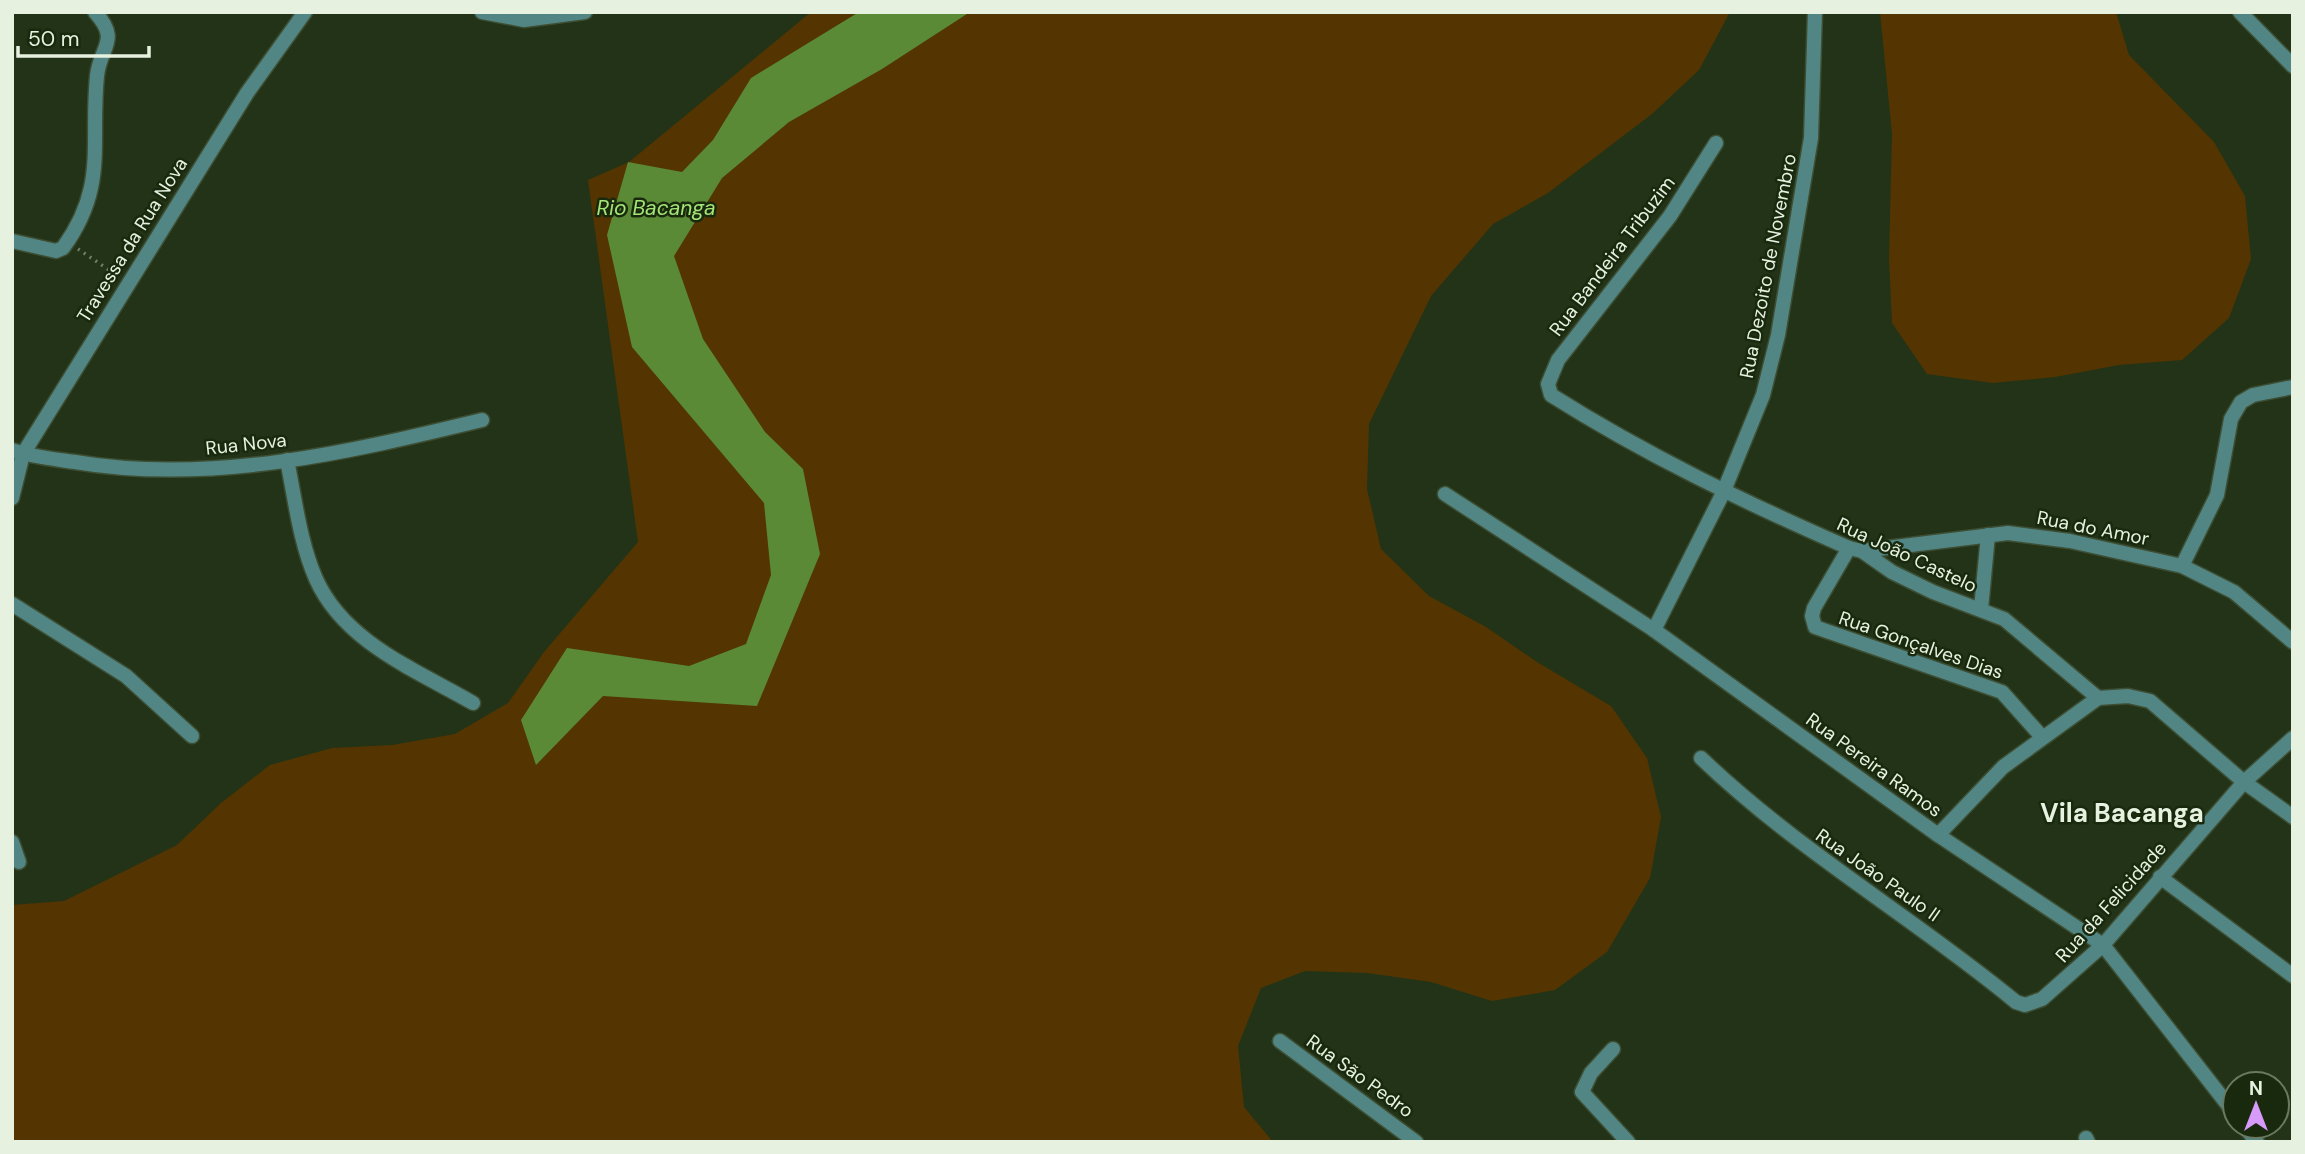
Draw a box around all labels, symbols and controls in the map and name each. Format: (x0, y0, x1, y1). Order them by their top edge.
scale bar (18, 14, 149, 58)
text: 50 m (28, 25, 79, 53)
street label: Rua Dezoito de Novembro (1734, 152, 1802, 380)
street label: Travessa da Rua Nova (71, 153, 193, 327)
street label: Rua Bandeira Tribuzim (1544, 171, 1680, 341)
water label: Rio Bacanga (596, 194, 716, 222)
street label: Rua Nova (204, 427, 288, 461)
street label: Rua do Amor (2035, 505, 2151, 551)
street label: Rua João Castelo (1833, 512, 1981, 598)
street label: Rua Gonçalves Dias (1836, 605, 2006, 685)
street label: Rua Pereira Ramos (1801, 707, 1947, 823)
district label: Vila Bacanga (2040, 796, 2204, 830)
street label: Rua João Paulo II (1811, 823, 1945, 927)
street label: Rua da Felicidade (2050, 836, 2172, 968)
street label: Rua São Pedro (1302, 1029, 1418, 1123)
north arrow (2221, 1070, 2291, 1140)
text: N (2249, 1076, 2263, 1101)

